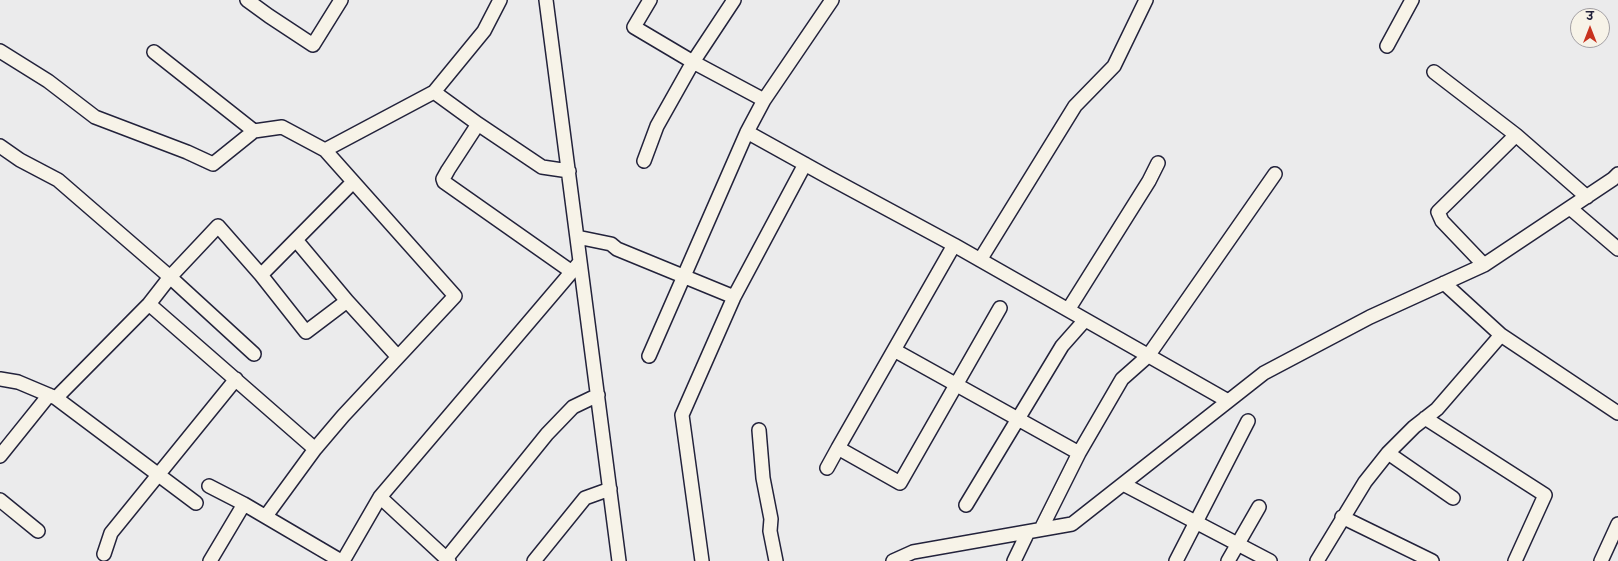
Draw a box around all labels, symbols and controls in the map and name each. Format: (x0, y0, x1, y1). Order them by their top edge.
north arrow (1570, 8, 1610, 48)
text: उ (1586, 10, 1594, 23)

